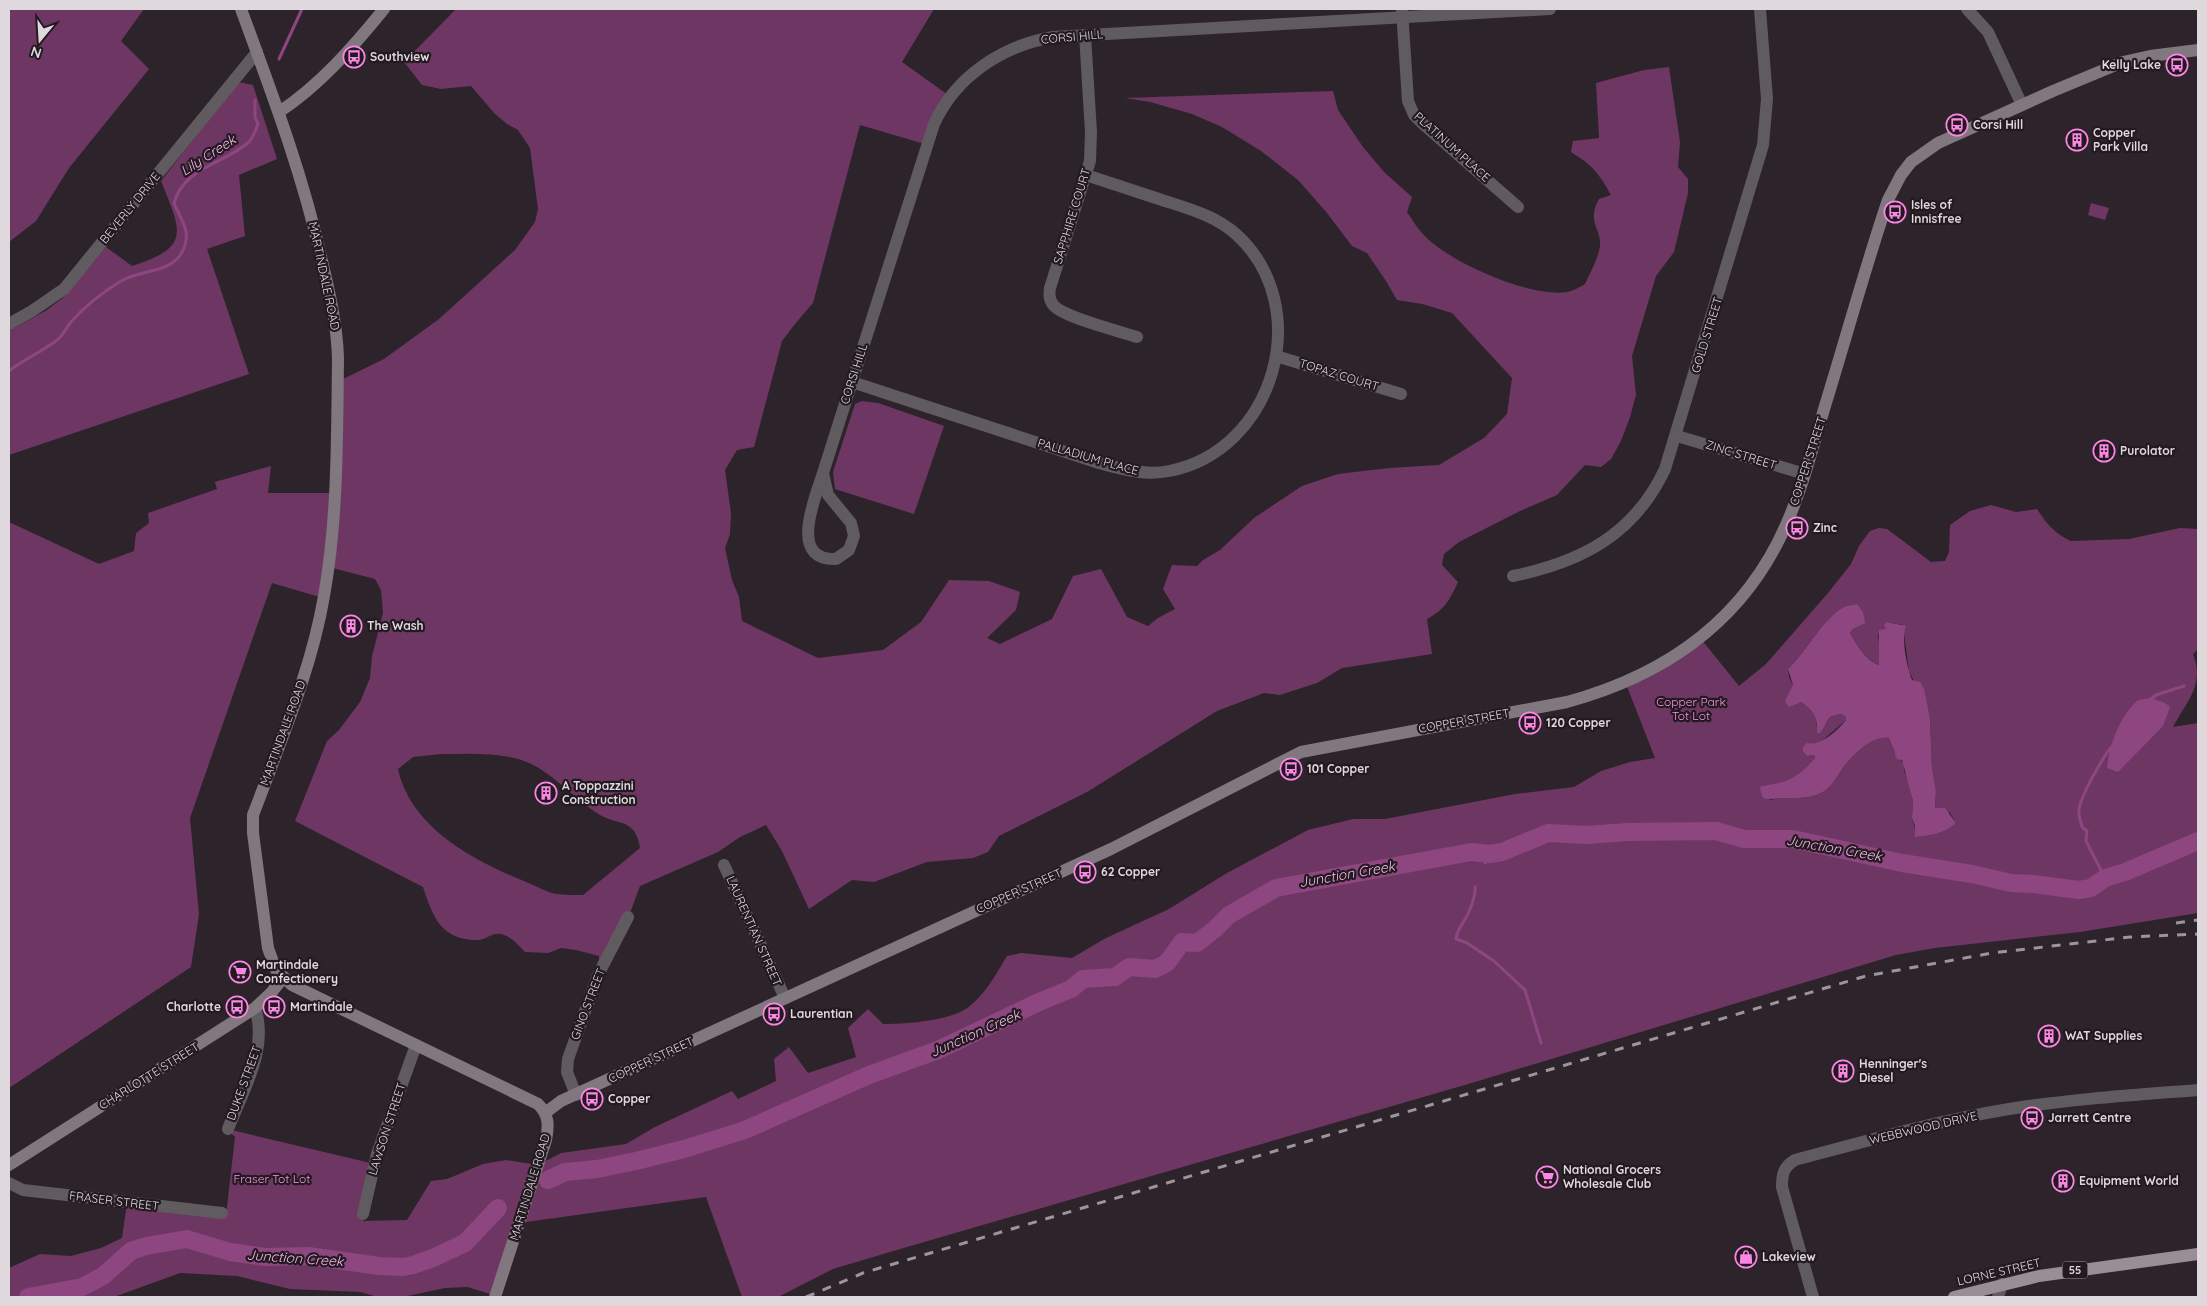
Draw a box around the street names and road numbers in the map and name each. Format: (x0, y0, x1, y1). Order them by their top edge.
street label: CORSI HILL (1040, 26, 1104, 47)
street label: PLATINUM PLACE (1411, 108, 1494, 185)
street label: SAPPHIRE COURT (1050, 166, 1093, 266)
street label: BEVERLY DRIVE (96, 169, 163, 246)
street label: MARTINDALE ROAD (306, 220, 343, 332)
street label: GOLD STREET (1688, 295, 1725, 375)
street label: CORSI HILL (837, 341, 871, 406)
street label: TOPAZ COURT (1298, 355, 1381, 394)
street label: COPPER STREET (1786, 415, 1829, 507)
street label: PALLADIUM PLACE (1036, 435, 1140, 478)
street label: ZINC STREET (1704, 437, 1778, 472)
street label: MARTINDALE ROAD (257, 678, 309, 787)
street label: COPPER STREET (1417, 705, 1511, 736)
street label: COPPER STREET (974, 865, 1064, 916)
street label: LAURENTIAN STREET (723, 873, 786, 988)
street label: GINO STREET (567, 966, 608, 1042)
street label: COPPER STREET (606, 1033, 696, 1086)
street label: CHARLOTTE STREET (96, 1039, 202, 1113)
street label: DUKE STREET (223, 1043, 264, 1122)
street label: LAWSON STREET (365, 1081, 409, 1177)
street label: WEBBWOOD DRIVE (1867, 1108, 1978, 1147)
street label: MARTINDALE ROAD (506, 1131, 553, 1242)
street label: FRASER STREET (68, 1188, 160, 1213)
street label: LORNE STREET (1956, 1255, 2042, 1288)
road number: 55 (2062, 1262, 2088, 1278)

